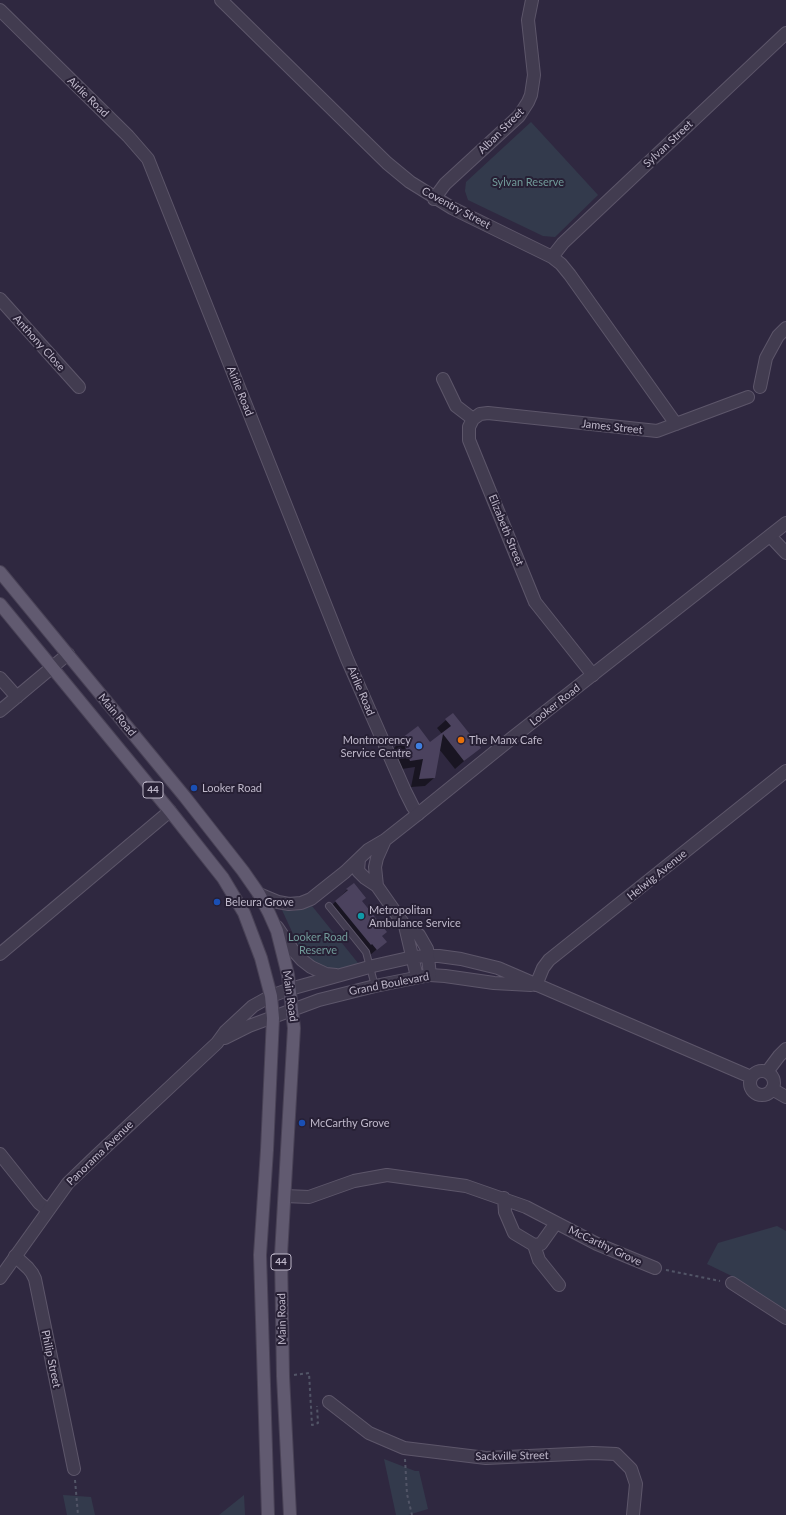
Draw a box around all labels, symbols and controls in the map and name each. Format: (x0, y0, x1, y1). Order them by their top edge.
street label: Airlie Road (65, 74, 111, 120)
street label: Alban Street (475, 105, 527, 157)
street label: Sylvan Street (641, 118, 695, 170)
park label: Sylvan Reserve (492, 175, 564, 189)
street label: Coventry Street (419, 184, 493, 232)
street label: Anthony Close (10, 312, 68, 374)
street label: Airlie Road (224, 364, 256, 418)
street label: James Street (581, 417, 643, 437)
street label: Elizabeth Street (486, 492, 526, 568)
street label: Airlie Road (345, 664, 377, 718)
street label: Looker Road (527, 681, 583, 729)
street label: Main Road (95, 691, 139, 739)
place label: Montmorency Service Centre (341, 733, 411, 759)
place label: The Manx Cafe (469, 733, 542, 747)
marker: The Manx Cafe (456, 735, 466, 745)
marker: Montmorency Service Centre (414, 741, 424, 751)
place label: Looker Road (202, 781, 262, 795)
road number: 44 (143, 782, 163, 798)
marker: Looker Road (189, 783, 199, 793)
street label: Helwig Avenue (625, 847, 689, 903)
place label: Beleura Grove (225, 895, 294, 909)
marker: Beleura Grove (212, 897, 222, 907)
place label: Metropolitan Ambulance Service (369, 903, 461, 929)
marker: Metropolitan Ambulance Service (356, 911, 366, 921)
park label: Looker Road Reserve (288, 930, 348, 956)
street label: Main Road (280, 970, 300, 1022)
street label: Grand Boulevard (348, 970, 430, 998)
place label: McCarthy Grove (310, 1116, 390, 1130)
street label: Panorama Avenue (64, 1118, 136, 1188)
marker: McCarthy Grove (297, 1118, 307, 1128)
street label: McCarthy Grove (566, 1223, 644, 1269)
road number: 44 (271, 1254, 291, 1270)
street label: Main Road (275, 1293, 289, 1345)
street label: Philip Street (38, 1329, 64, 1389)
street label: Sackville Street (475, 1449, 549, 1463)

